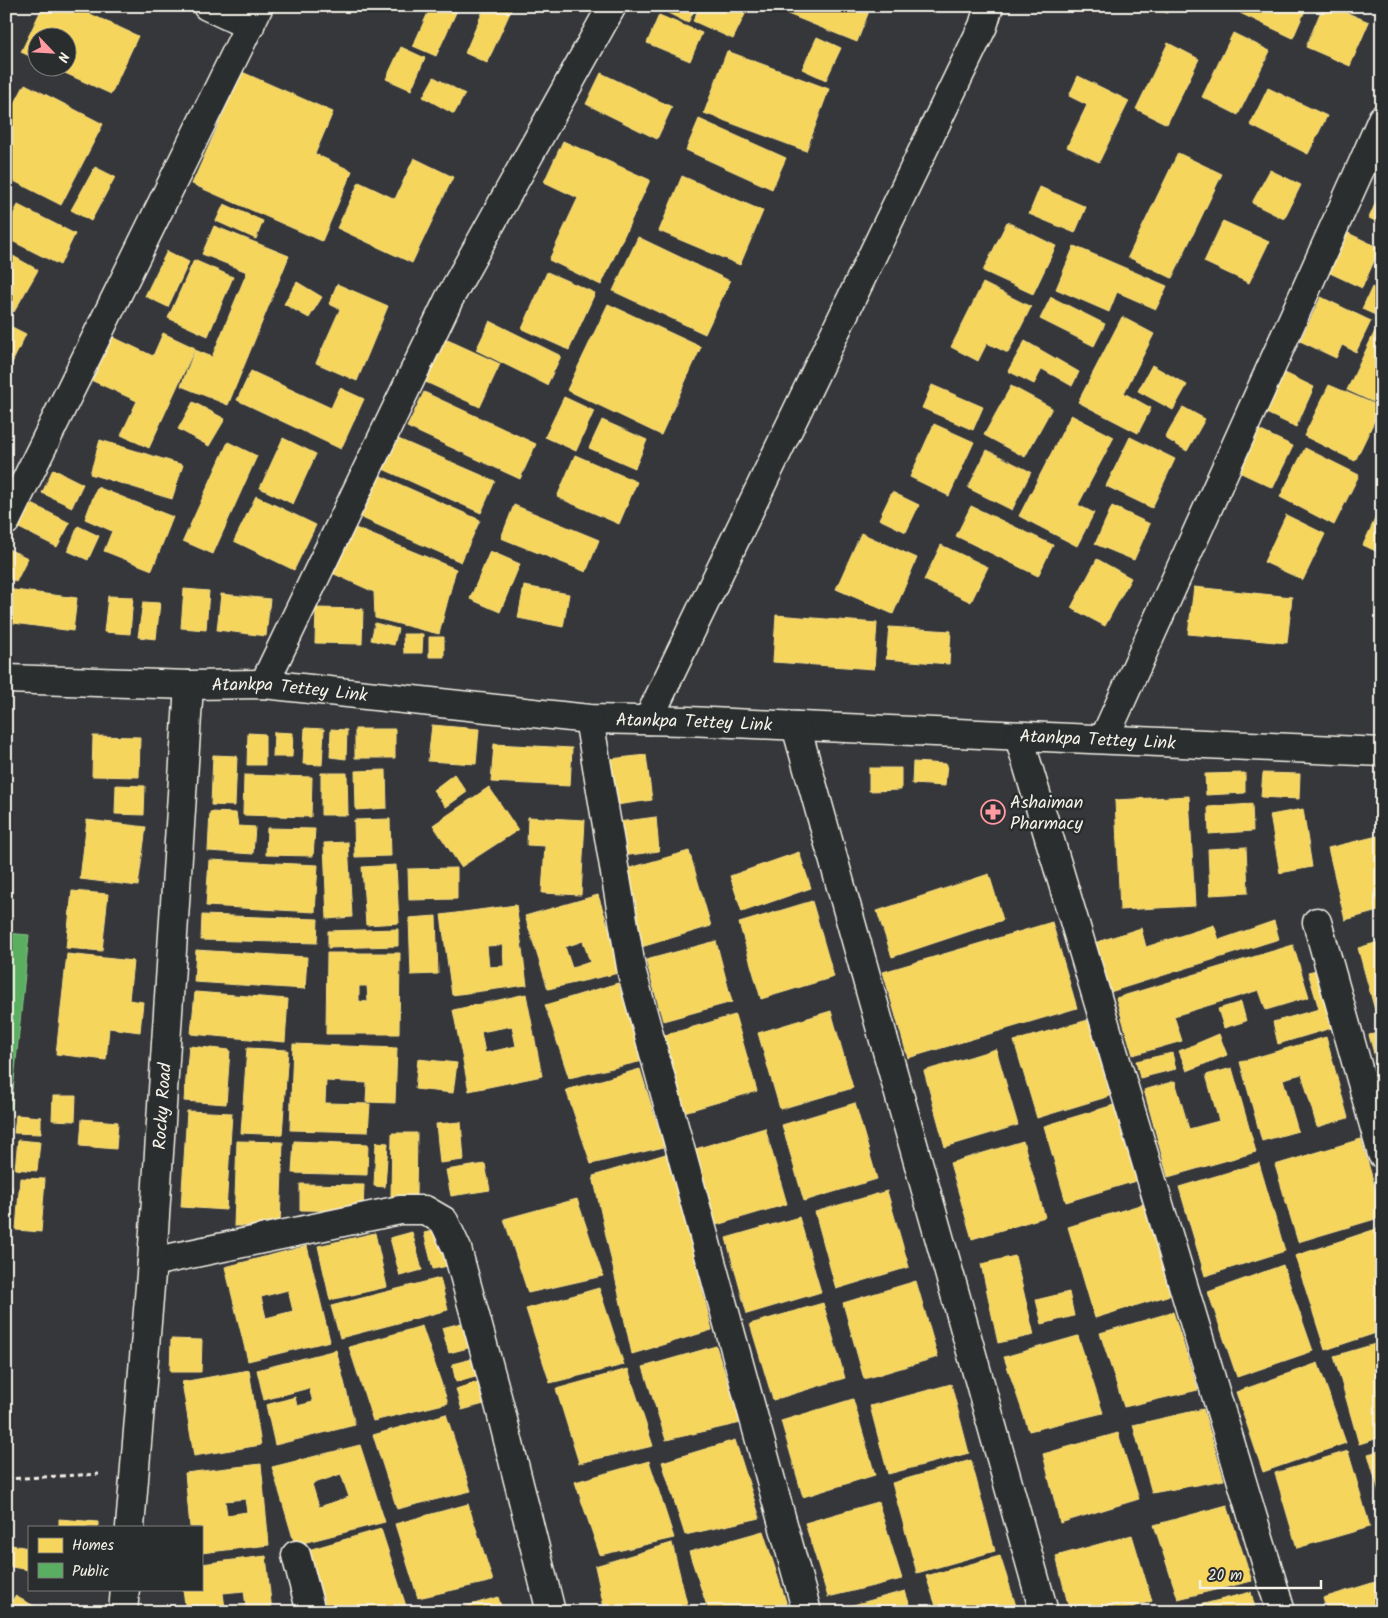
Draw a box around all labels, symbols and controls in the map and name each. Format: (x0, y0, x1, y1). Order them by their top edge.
north arrow (28, 28, 78, 78)
text: N (51, 48, 75, 66)
street label: Atankpa Tettey Link (212, 671, 369, 711)
street label: Atankpa Tettey Link (615, 707, 773, 741)
street label: Atankpa Tettey Link (1019, 723, 1177, 759)
place label: Ashaiman Pharmacy (1010, 789, 1084, 839)
pharmacy icon: Ashaiman Pharmacy (980, 799, 1006, 825)
street label: Rocky Road (146, 1061, 181, 1151)
legend (28, 1526, 202, 1590)
text: Homes (72, 1534, 115, 1558)
scale bar (1200, 1558, 1322, 1590)
text: Public (72, 1560, 109, 1584)
text: 20 m (1208, 1564, 1242, 1588)

